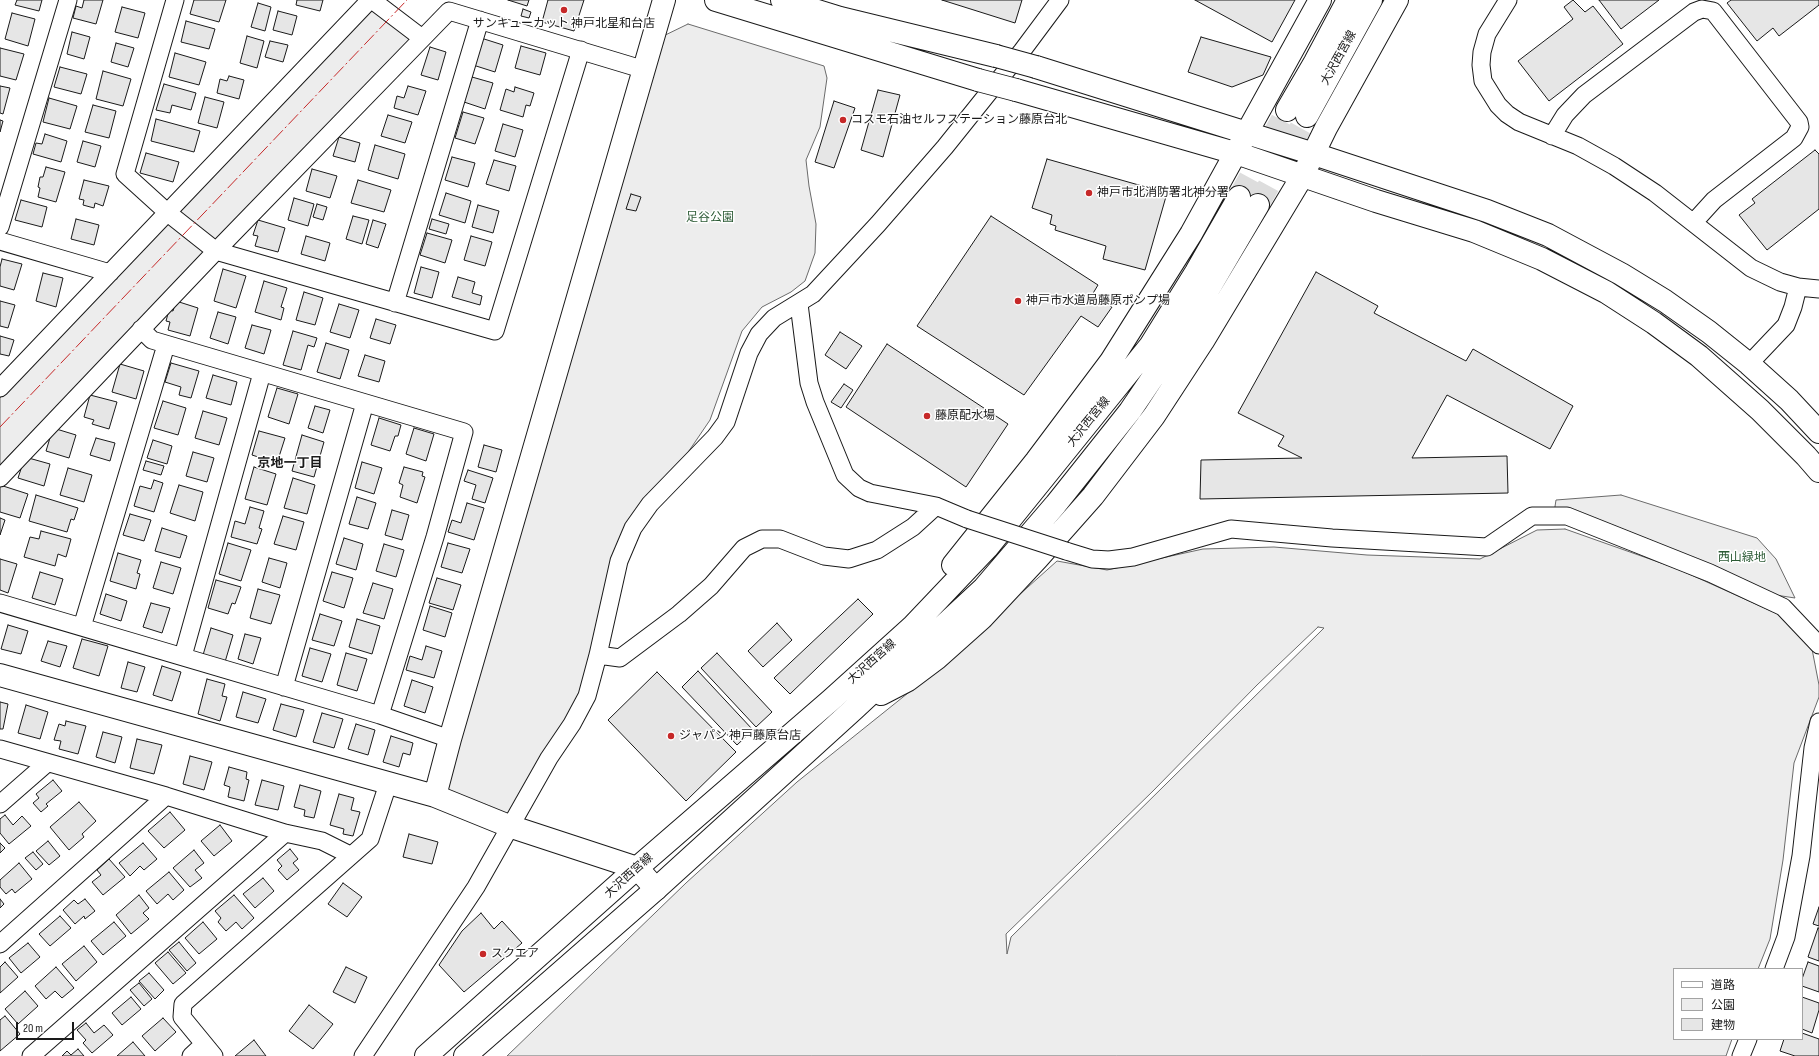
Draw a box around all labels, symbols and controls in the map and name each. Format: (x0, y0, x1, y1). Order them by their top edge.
marker: サンキューカット 神戸北星和台店 (559, 5, 569, 15)
place label: サンキューカット 神戸北星和台店 (473, 17, 655, 31)
street label: 大沢西宮線 (1318, 28, 1360, 88)
place label: コスモ石油セルフステーション藤原台北 (851, 113, 1067, 127)
marker: コスモ石油セルフステーション藤原台北 (838, 115, 848, 125)
place label: 神戸市北消防署北神分署 (1097, 186, 1229, 200)
marker: 神戸市北消防署北神分署 (1084, 188, 1094, 198)
park label: 足谷公園 (686, 211, 734, 225)
place label: 神戸市水道局藤原ポンプ場 (1026, 294, 1170, 308)
marker: 神戸市水道局藤原ポンプ場 (1013, 296, 1023, 306)
street label: 大沢西宮線 (1065, 394, 1113, 450)
place label: 藤原配水場 (935, 409, 995, 423)
marker: 藤原配水場 (922, 411, 932, 421)
district label: 京地一丁目 (258, 456, 322, 472)
park label: 西山緑地 (1718, 551, 1766, 565)
street label: 大沢西宮線 (845, 637, 899, 687)
place label: ジャパン 神戸藤原台店 (679, 729, 801, 743)
marker: ジャパン 神戸藤原台店 (666, 731, 676, 741)
street label: 大沢西宮線 (602, 851, 656, 901)
place label: スクエア (491, 947, 539, 961)
marker: スクエア (478, 949, 488, 959)
legend (1673, 968, 1803, 1040)
text: 道路 (1711, 978, 1735, 993)
text: 公園 (1711, 998, 1735, 1013)
scale bar (18, 1014, 76, 1040)
text: 建物 (1711, 1018, 1735, 1033)
text: 20 m (23, 1021, 43, 1036)

